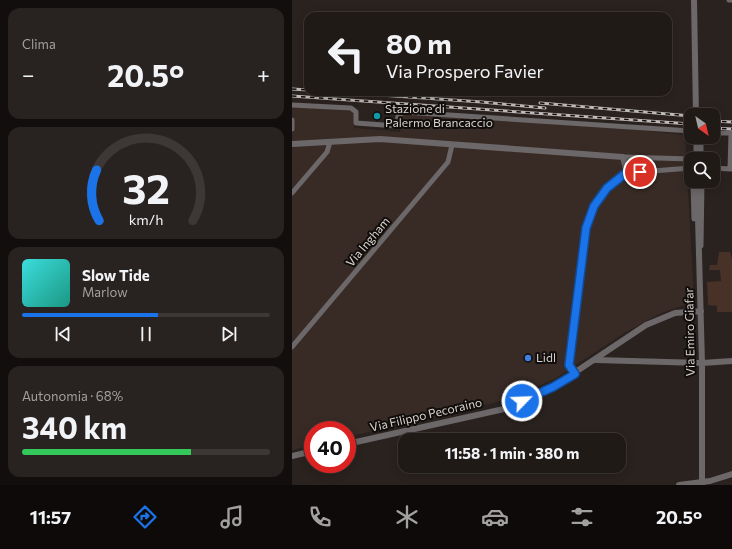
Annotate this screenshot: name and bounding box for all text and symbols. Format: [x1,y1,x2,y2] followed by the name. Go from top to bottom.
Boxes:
[386,26,452,60] text: 80 m
[320,28,372,80] icon: left
[22,36,56,52] text: Clima
[107,56,184,93] text: 20.5°
[386,60,544,82] text: Via Prospero Favier
[22,61,35,88] text: −
[257,61,270,88] text: +
[385,101,493,129] place label: Stazione di Palermo Brancaccio
[684,108,720,144] north arrow
[684,108,720,188] map controls
[372,111,382,121] marker: Stazione di Palermo Brancaccio
[684,152,720,188] button: search
[623,155,657,189] pin
[629,161,651,183] icon: arrive
[122,162,170,213] text: 32
[129,209,163,227] text: km/h
[343,214,392,269] street label: Via Ingham
[82,266,150,284] text: Slow Tide
[82,284,128,300] text: Marlow
[681,287,697,376] street label: Via Emiro Giafar
[52,323,74,345] icon: previous
[135,323,157,345] icon: pause
[218,323,240,345] icon: next
[536,350,556,364] place label: Lidl
[523,353,533,363] marker: Lidl
[501,380,543,422] position arrow
[22,388,123,404] text: Autonomia · 68%
[368,394,483,434] street label: Via Filippo Pecoraino
[22,408,127,445] text: 340 km
[304,421,356,473] speed limit sign: 40
[445,444,579,462] text: 11:58 · 1 min · 380 m
[131,503,159,531] icon: directions
[218,503,246,531] icon: music
[306,503,334,531] icon: phone
[393,503,421,531] icon: climate
[481,503,509,531] icon: car
[568,503,596,531] icon: filters
[30,506,71,528] text: 11:57
[656,506,702,528] text: 20.5°

